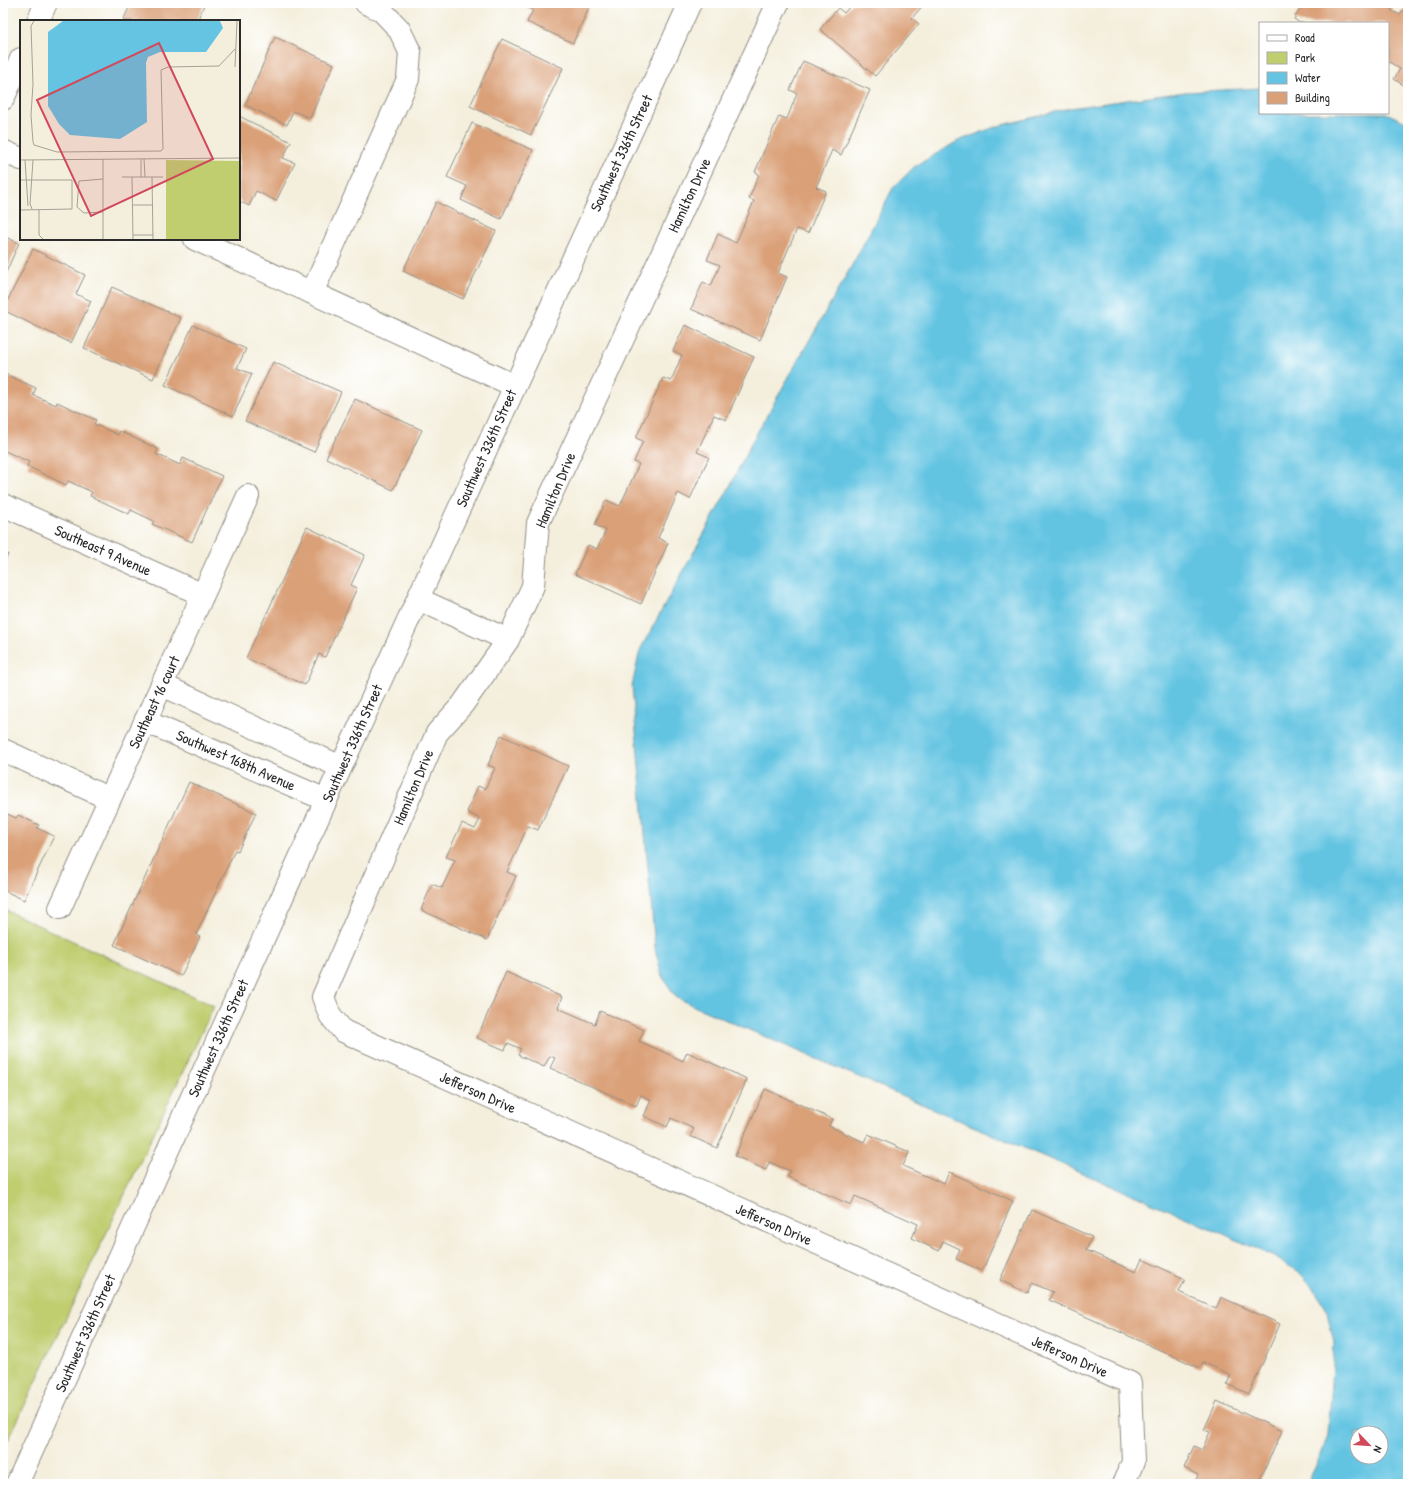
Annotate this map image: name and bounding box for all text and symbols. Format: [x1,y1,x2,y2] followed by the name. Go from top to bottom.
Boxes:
[20,20,240,240] inset map
[1259,22,1389,114] legend
[1295,29,1315,46] text: Road
[1295,49,1315,66] text: Park
[1295,69,1321,86] text: Water
[1295,89,1330,106] text: Building
[585,90,658,215] street label: Southwest 336th Street
[663,154,715,236] street label: Hamilton Drive
[451,385,522,510] street label: Southwest 336th Street
[530,449,580,531] street label: Hamilton Drive
[51,519,155,581] street label: Southeast 9 Avenue
[123,651,185,752] street label: Southeast 16 court
[317,680,388,805] street label: Southwest 336th Street
[173,724,299,796] street label: Southwest 168th Avenue
[388,746,438,828] street label: Hamilton Drive
[183,975,254,1100] street label: Southwest 336th Street
[437,1066,519,1118] street label: Jefferson Drive
[733,1198,815,1250] street label: Jefferson Drive
[50,1270,121,1395] street label: Southwest 336th Street
[1029,1330,1111,1382] street label: Jefferson Drive
[1349,1425,1389,1465] north arrow
[1370,1444,1386,1455] text: N

